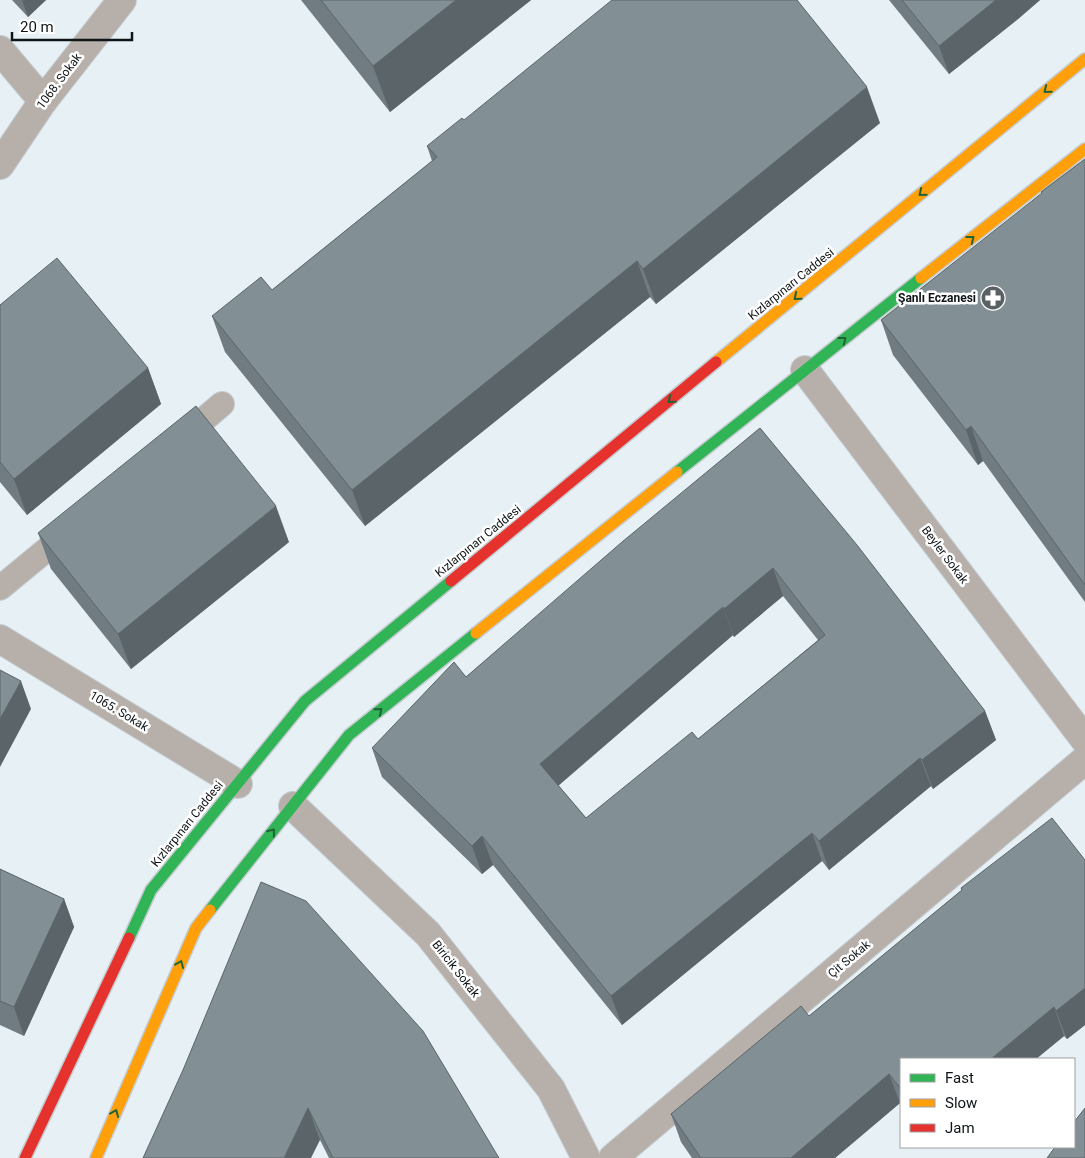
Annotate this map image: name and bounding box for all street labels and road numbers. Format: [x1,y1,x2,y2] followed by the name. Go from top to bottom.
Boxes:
[34,50,85,111] street label: 1068. Sokak
[745,245,837,323] street label: Kızlarpınarı Caddesi
[432,502,524,580] street label: Kızlarpınarı Caddesi
[919,523,972,587] street label: Beyler Sokak
[87,688,152,734] street label: 1065. Sokak
[148,778,226,870] street label: Kızlarpınarı Caddesi
[825,937,873,981] street label: Çit Sokak
[429,938,483,1001] street label: Biricik Sokak

